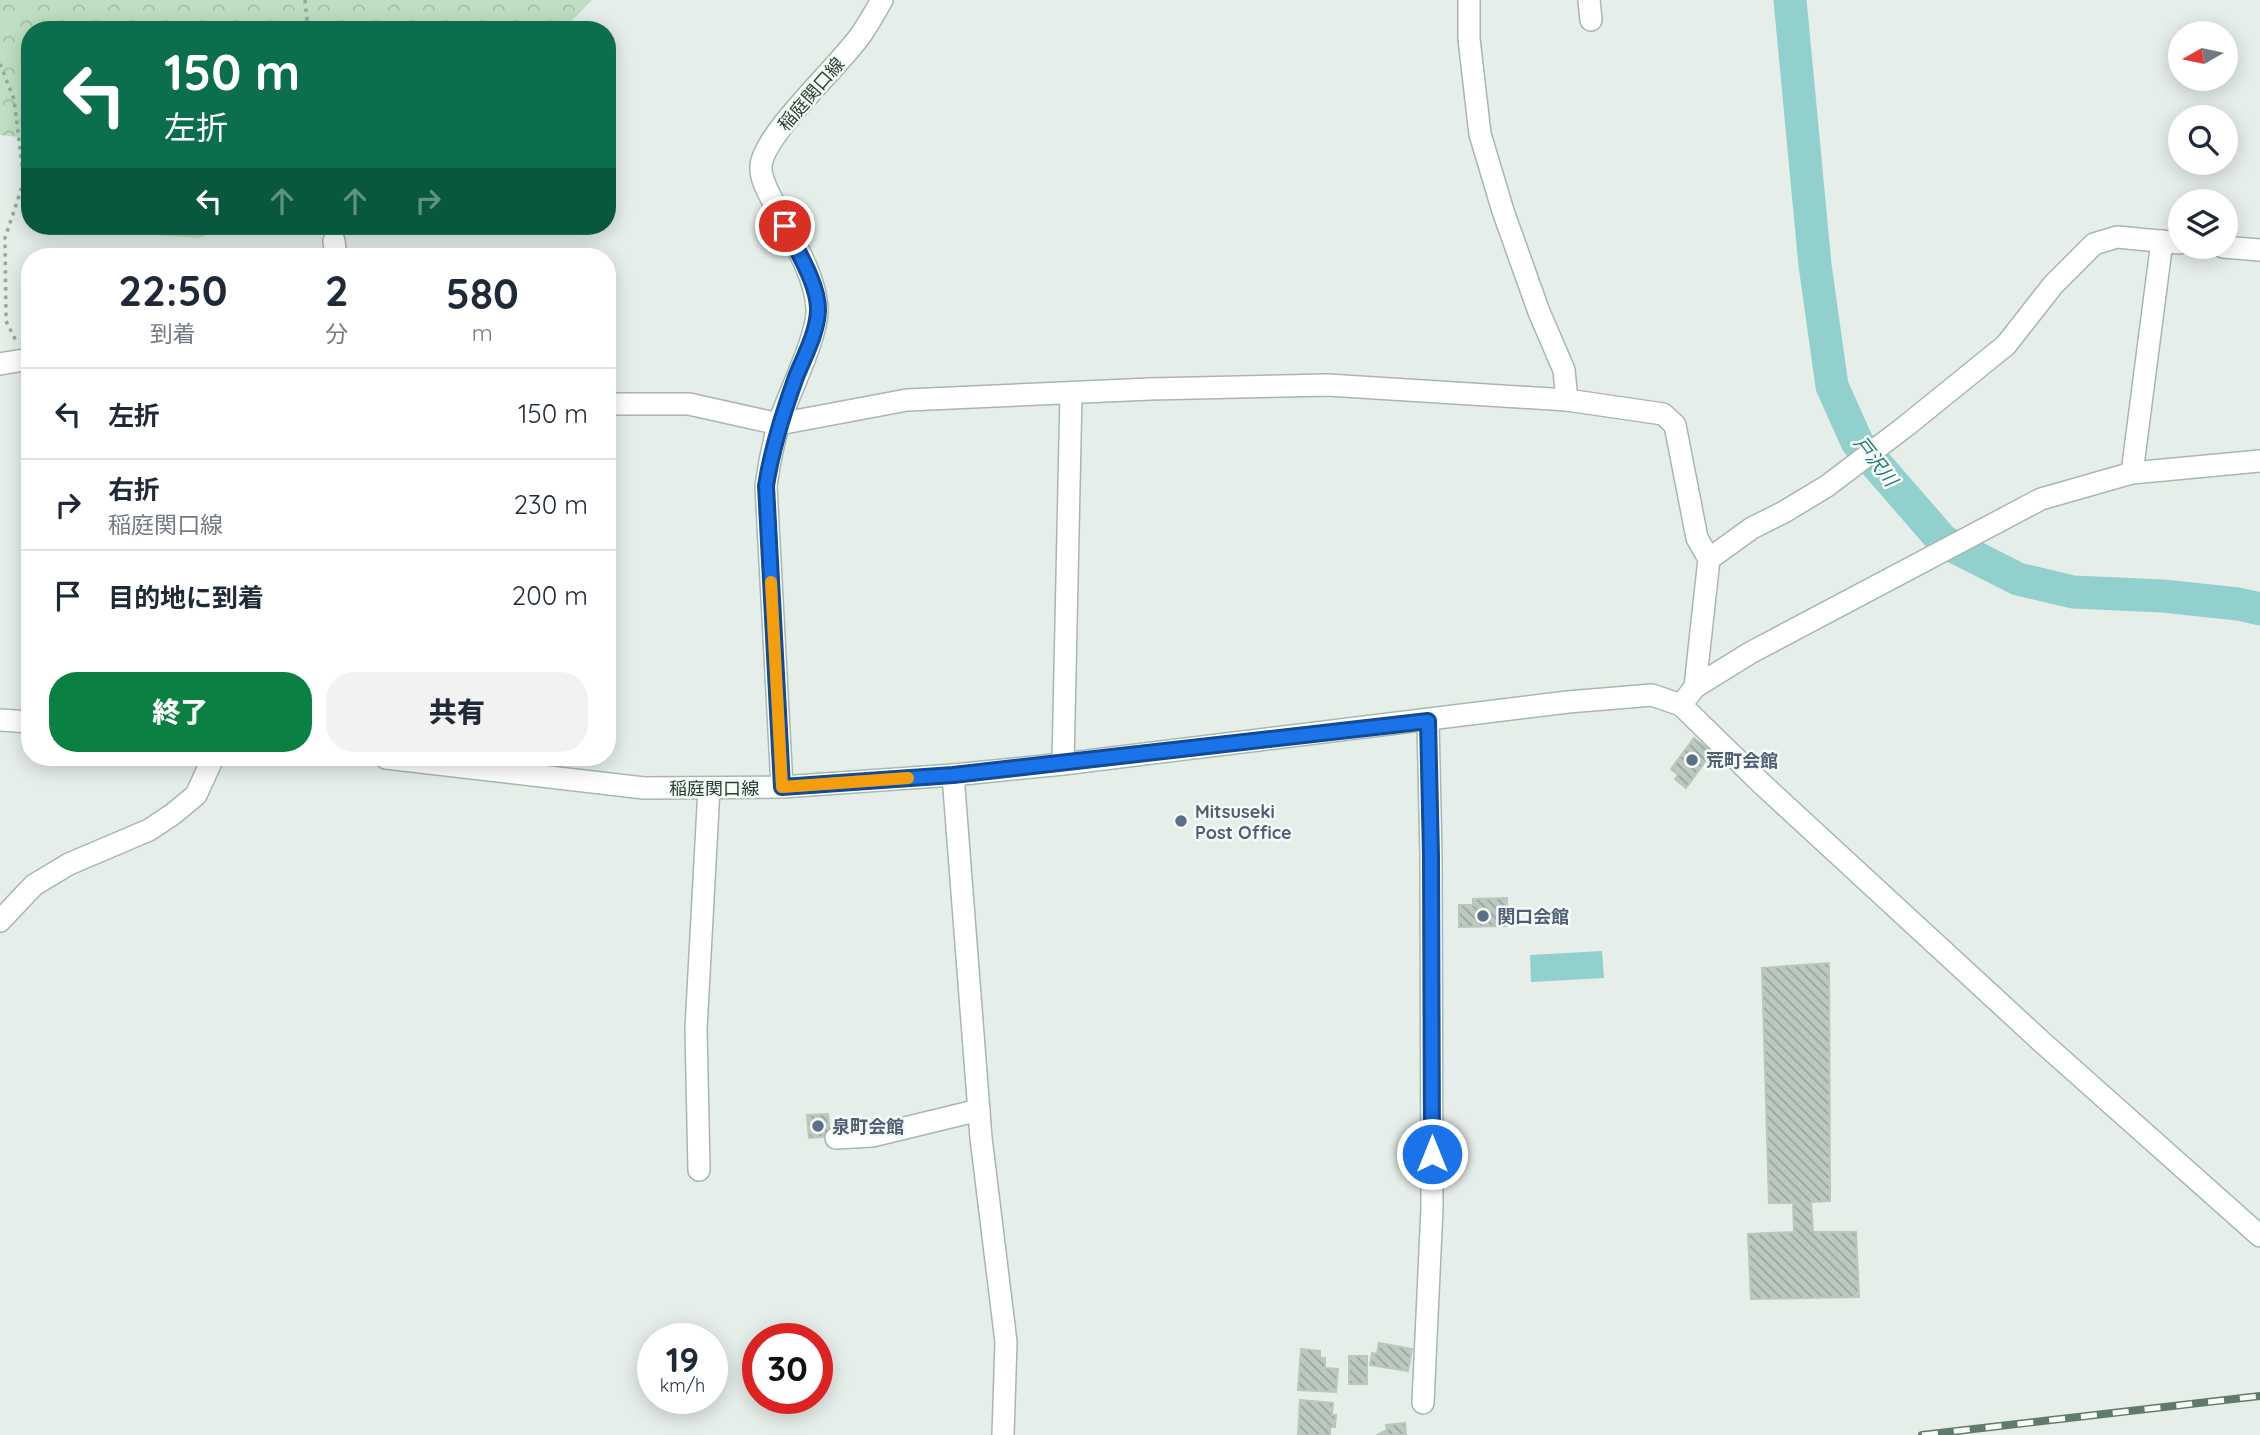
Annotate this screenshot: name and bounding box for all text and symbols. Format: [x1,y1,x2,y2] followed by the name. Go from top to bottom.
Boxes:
[2168,21,2238,91] north arrow
[2168,21,2238,259] map controls
[164,41,300,102] text: 150 m
[49,49,140,140] icon: left
[773,52,849,136] street label: 稲庭関口線
[2168,105,2238,175] button: search
[164,107,228,147] text: 左折
[190,182,228,220] icon: left
[263,182,301,220] icon: ahead
[336,182,374,220] icon: ahead
[409,182,447,220] icon: right
[2168,189,2238,259] button: layers
[755,196,815,256] pin
[766,207,804,245] icon: arrive
[118,264,227,317] text: 22:50
[325,264,349,317] text: 2
[446,267,519,320] text: 580
[472,318,493,347] text: m
[150,319,196,348] text: 到着
[325,319,348,348] text: 分
[49,395,87,433] icon: left
[518,397,588,430] text: 150 m
[108,399,160,432] text: 左折
[1849,431,1904,492] water label: 戸沢川
[108,473,160,506] text: 右折
[49,486,87,524] icon: right
[514,488,588,521] text: 230 m
[108,510,223,539] text: 稲庭関口線
[49,577,87,615] icon: arrive
[512,579,588,612] text: 200 m
[108,581,264,614] text: 目的地に到着
[49,672,312,752] button: 終了
[326,672,588,752] button: 共有
[1706,749,1778,772] place label: 荒町会館
[1684,752,1700,768] marker: 荒町会館
[669,777,759,800] street label: 稲庭関口線
[1195,800,1292,844] place label: Mitsuseki Post Office
[1173,813,1189,829] marker: Mitsuseki Post Office
[1497,905,1569,928] place label: 関口会館
[1475,908,1491,924] marker: 関口会館
[832,1115,904,1138] place label: 泉町会館
[1395,1117,1469,1191] position arrow
[810,1118,826,1134] marker: 泉町会館
[742,1323,833,1414] speed limit sign: 30
[666,1337,699,1381] text: 19
[660,1374,705,1397] text: km/h

